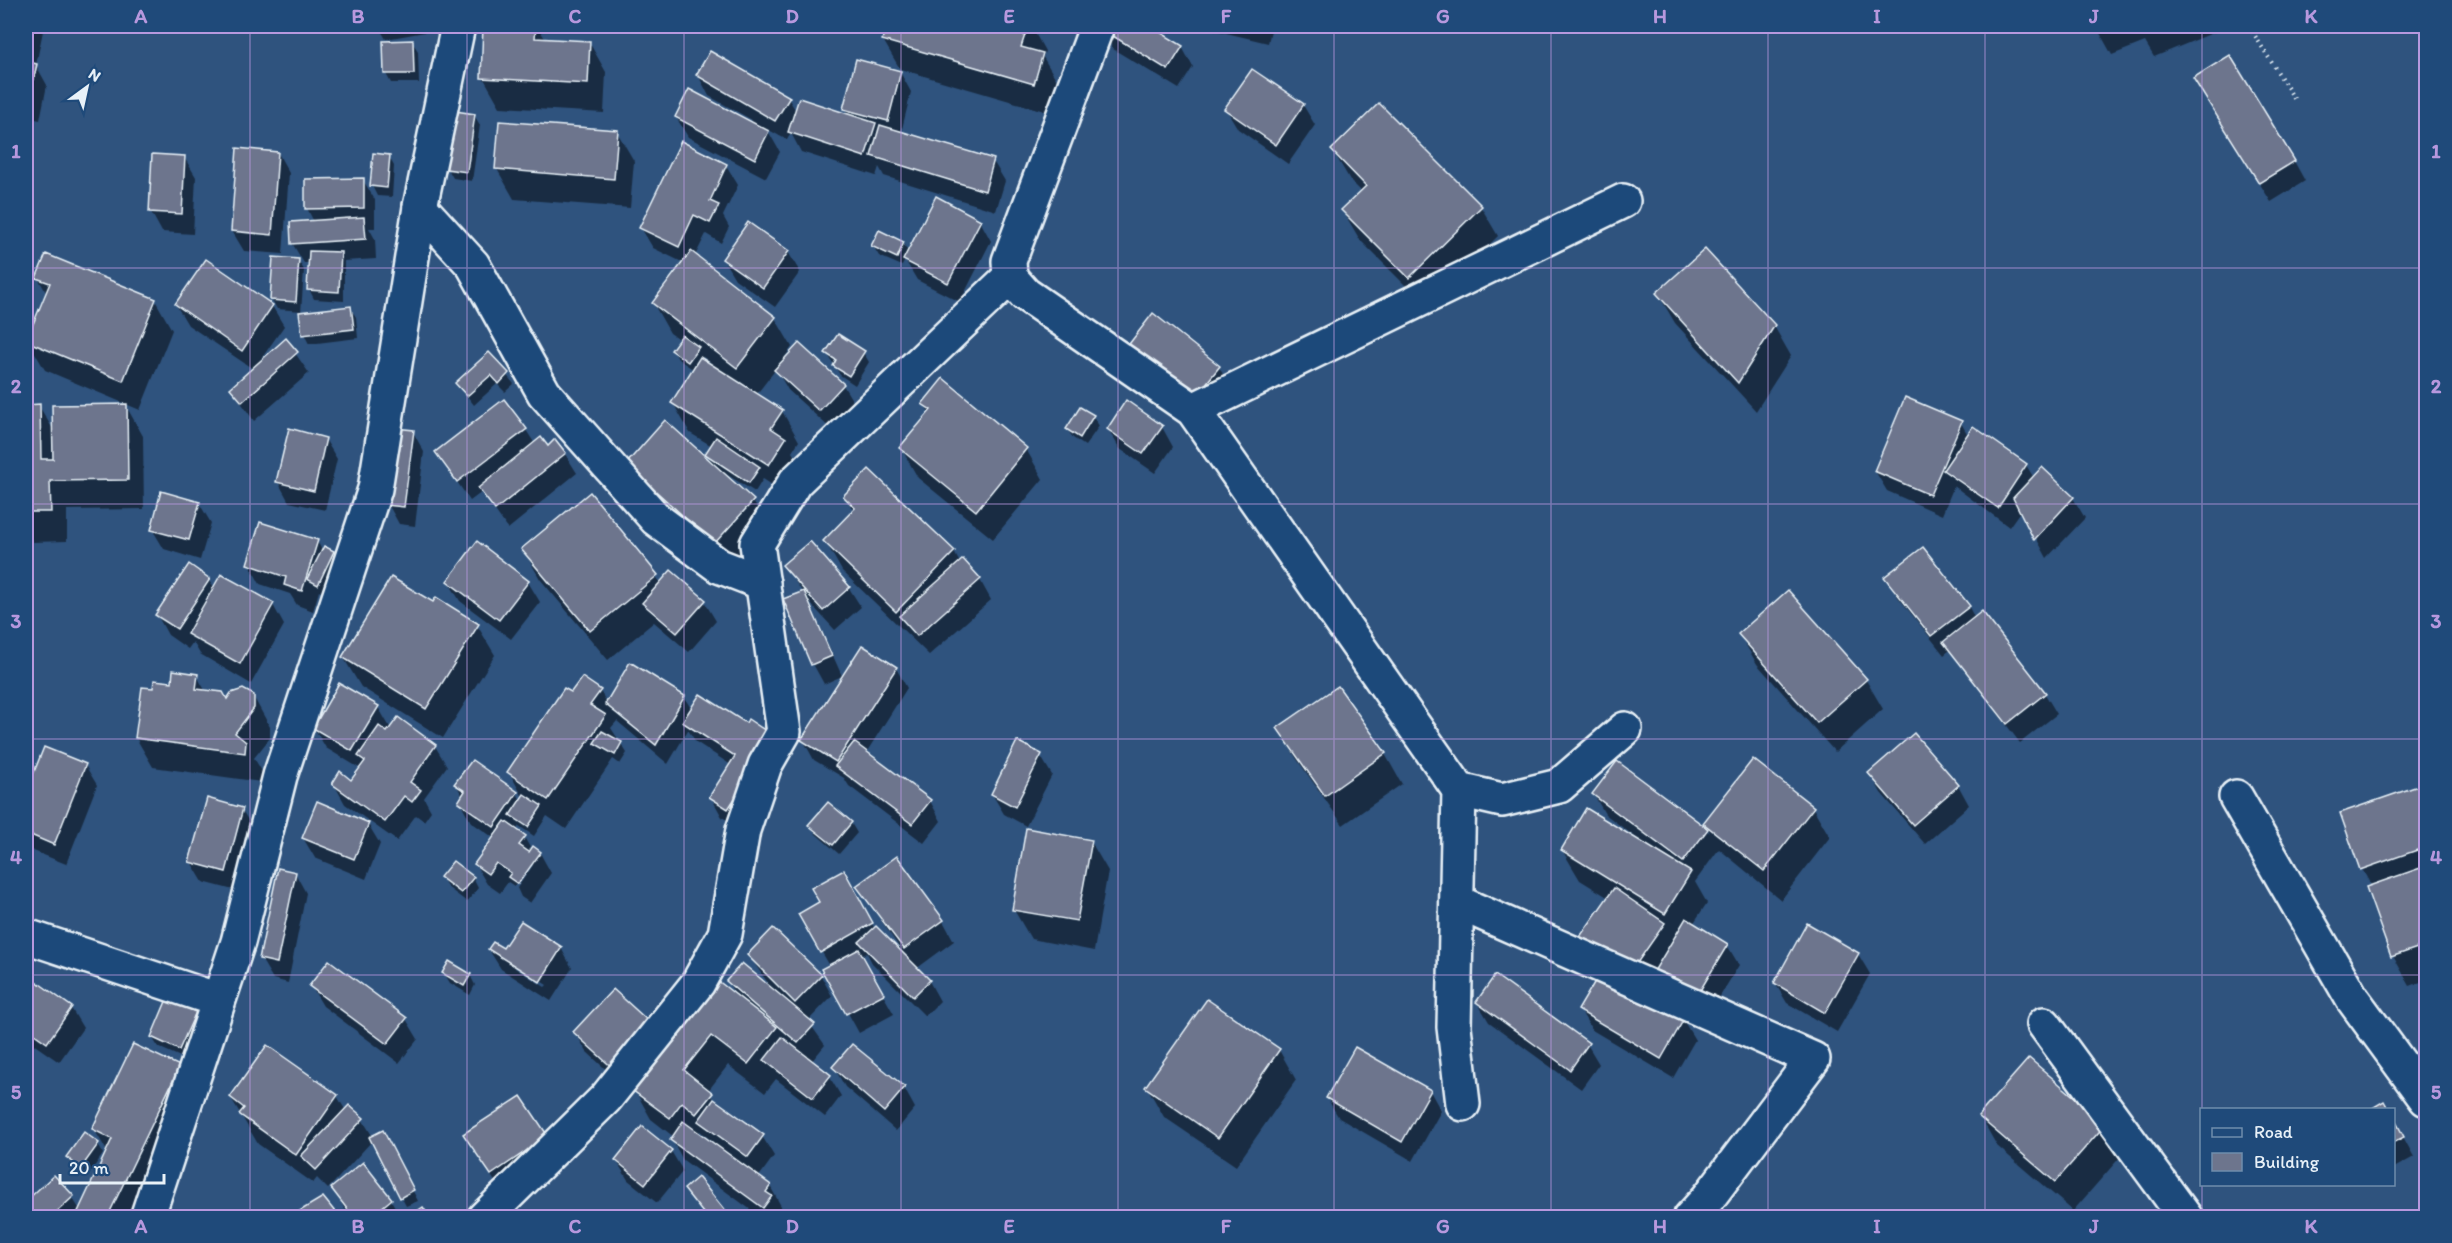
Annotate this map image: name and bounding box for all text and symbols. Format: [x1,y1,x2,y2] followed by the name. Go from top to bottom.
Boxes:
[134,4,148,28] text: A
[352,4,365,28] text: B
[569,4,582,28] text: C
[785,4,799,28] text: D
[1003,4,1015,28] text: E
[1221,4,1232,28] text: F
[1436,4,1450,28] text: G
[1653,4,1667,28] text: H
[1873,4,1881,28] text: I
[2088,4,2099,28] text: J
[2305,4,2319,28] text: K
[57,57,117,117] north arrow
[85,64,105,86] text: N
[11,139,21,163] text: 1
[2431,139,2441,163] text: 1
[11,374,22,398] text: 2
[2431,374,2442,398] text: 2
[11,609,22,633] text: 3
[2431,609,2442,633] text: 3
[10,845,22,869] text: 4
[2430,845,2442,869] text: 4
[11,1080,22,1104] text: 5
[2431,1080,2442,1104] text: 5
[2200,1108,2395,1186] legend
[2254,1121,2293,1143] text: Road
[60,1147,164,1185] scale bar
[2254,1151,2320,1173] text: Building
[69,1157,109,1179] text: 20 m
[134,1214,148,1238] text: A
[352,1214,365,1238] text: B
[569,1214,582,1238] text: C
[785,1214,799,1238] text: D
[1003,1214,1015,1238] text: E
[1221,1214,1232,1238] text: F
[1436,1214,1450,1238] text: G
[1653,1214,1667,1238] text: H
[1873,1214,1881,1238] text: I
[2088,1214,2099,1238] text: J
[2305,1214,2319,1238] text: K

